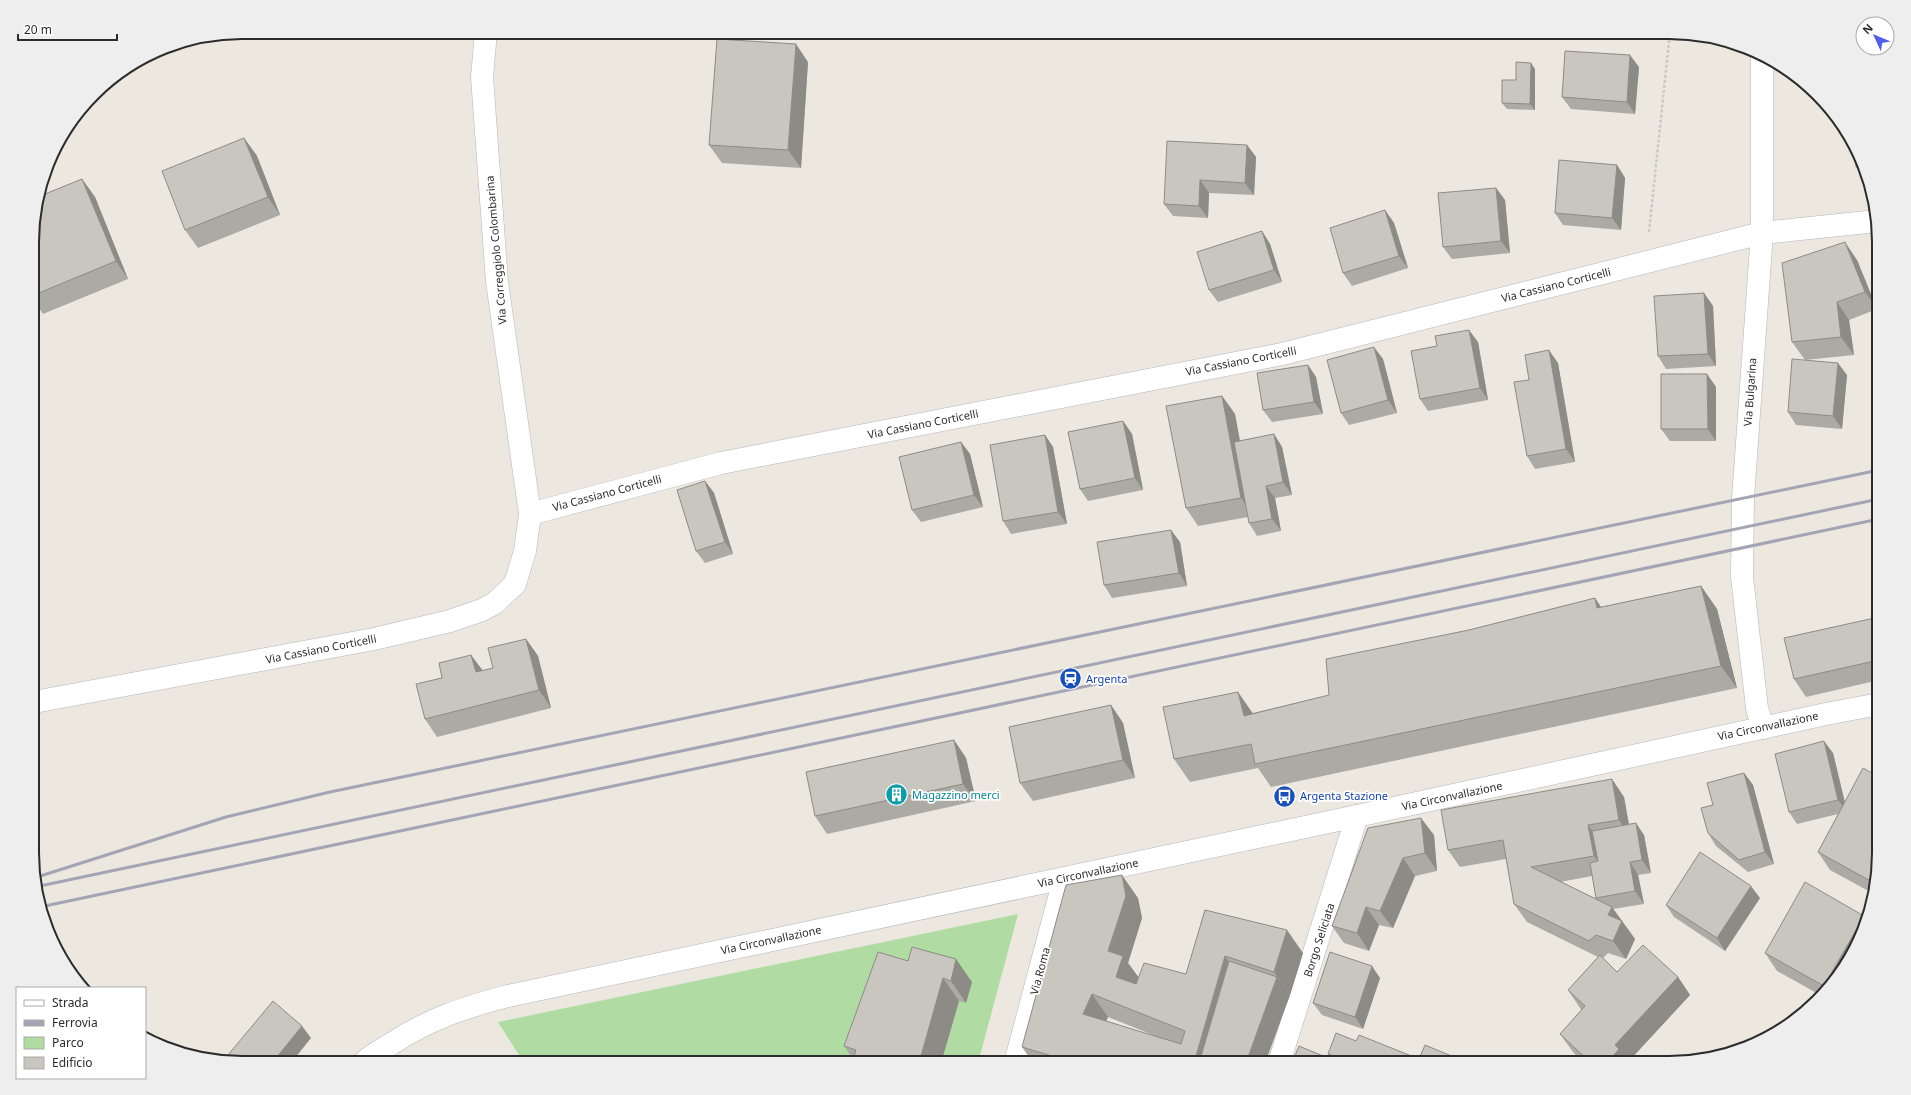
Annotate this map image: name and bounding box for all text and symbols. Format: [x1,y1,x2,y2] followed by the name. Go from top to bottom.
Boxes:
[18,16,117,42] scale bar
[1855,16,1895,56] north arrow
[1859,20,1876,37] text: N
[24,21,52,38] text: 20 m
[482,175,509,325] street label: Via Correggiolo Colombarina
[1500,264,1612,305] street label: Via Cassiano Corticelli
[1184,342,1298,379] street label: Via Cassiano Corticelli
[1740,357,1759,427] street label: Via Bulgarina
[866,405,980,442] street label: Via Cassiano Corticelli
[551,471,663,514] street label: Via Cassiano Corticelli
[264,630,378,667] street label: Via Cassiano Corticelli
[1058,666,1084,692] station icon: Argenta
[1086,671,1127,686] place label: Argenta
[1716,708,1820,744] street label: Via Circonvallazione
[1400,778,1504,814] street label: Via Circonvallazione
[884,782,910,808] building icon: Magazzino merci
[1271,783,1297,809] bus stop icon: Argenta Stazione
[912,787,1000,802] place label: Magazzino merci
[1300,788,1388,803] place label: Argenta Stazione
[1036,855,1140,891] street label: Via Circonvallazione
[1300,901,1338,979] street label: Borgo Seliciata
[719,922,823,958] street label: Via Circonvallazione
[1026,946,1053,996] street label: Via Roma
[16,987,146,1079] legend
[52,994,88,1011] text: Strada
[52,1014,98,1031] text: Ferrovia
[52,1034,84,1051] text: Parco
[52,1054,93,1071] text: Edificio

